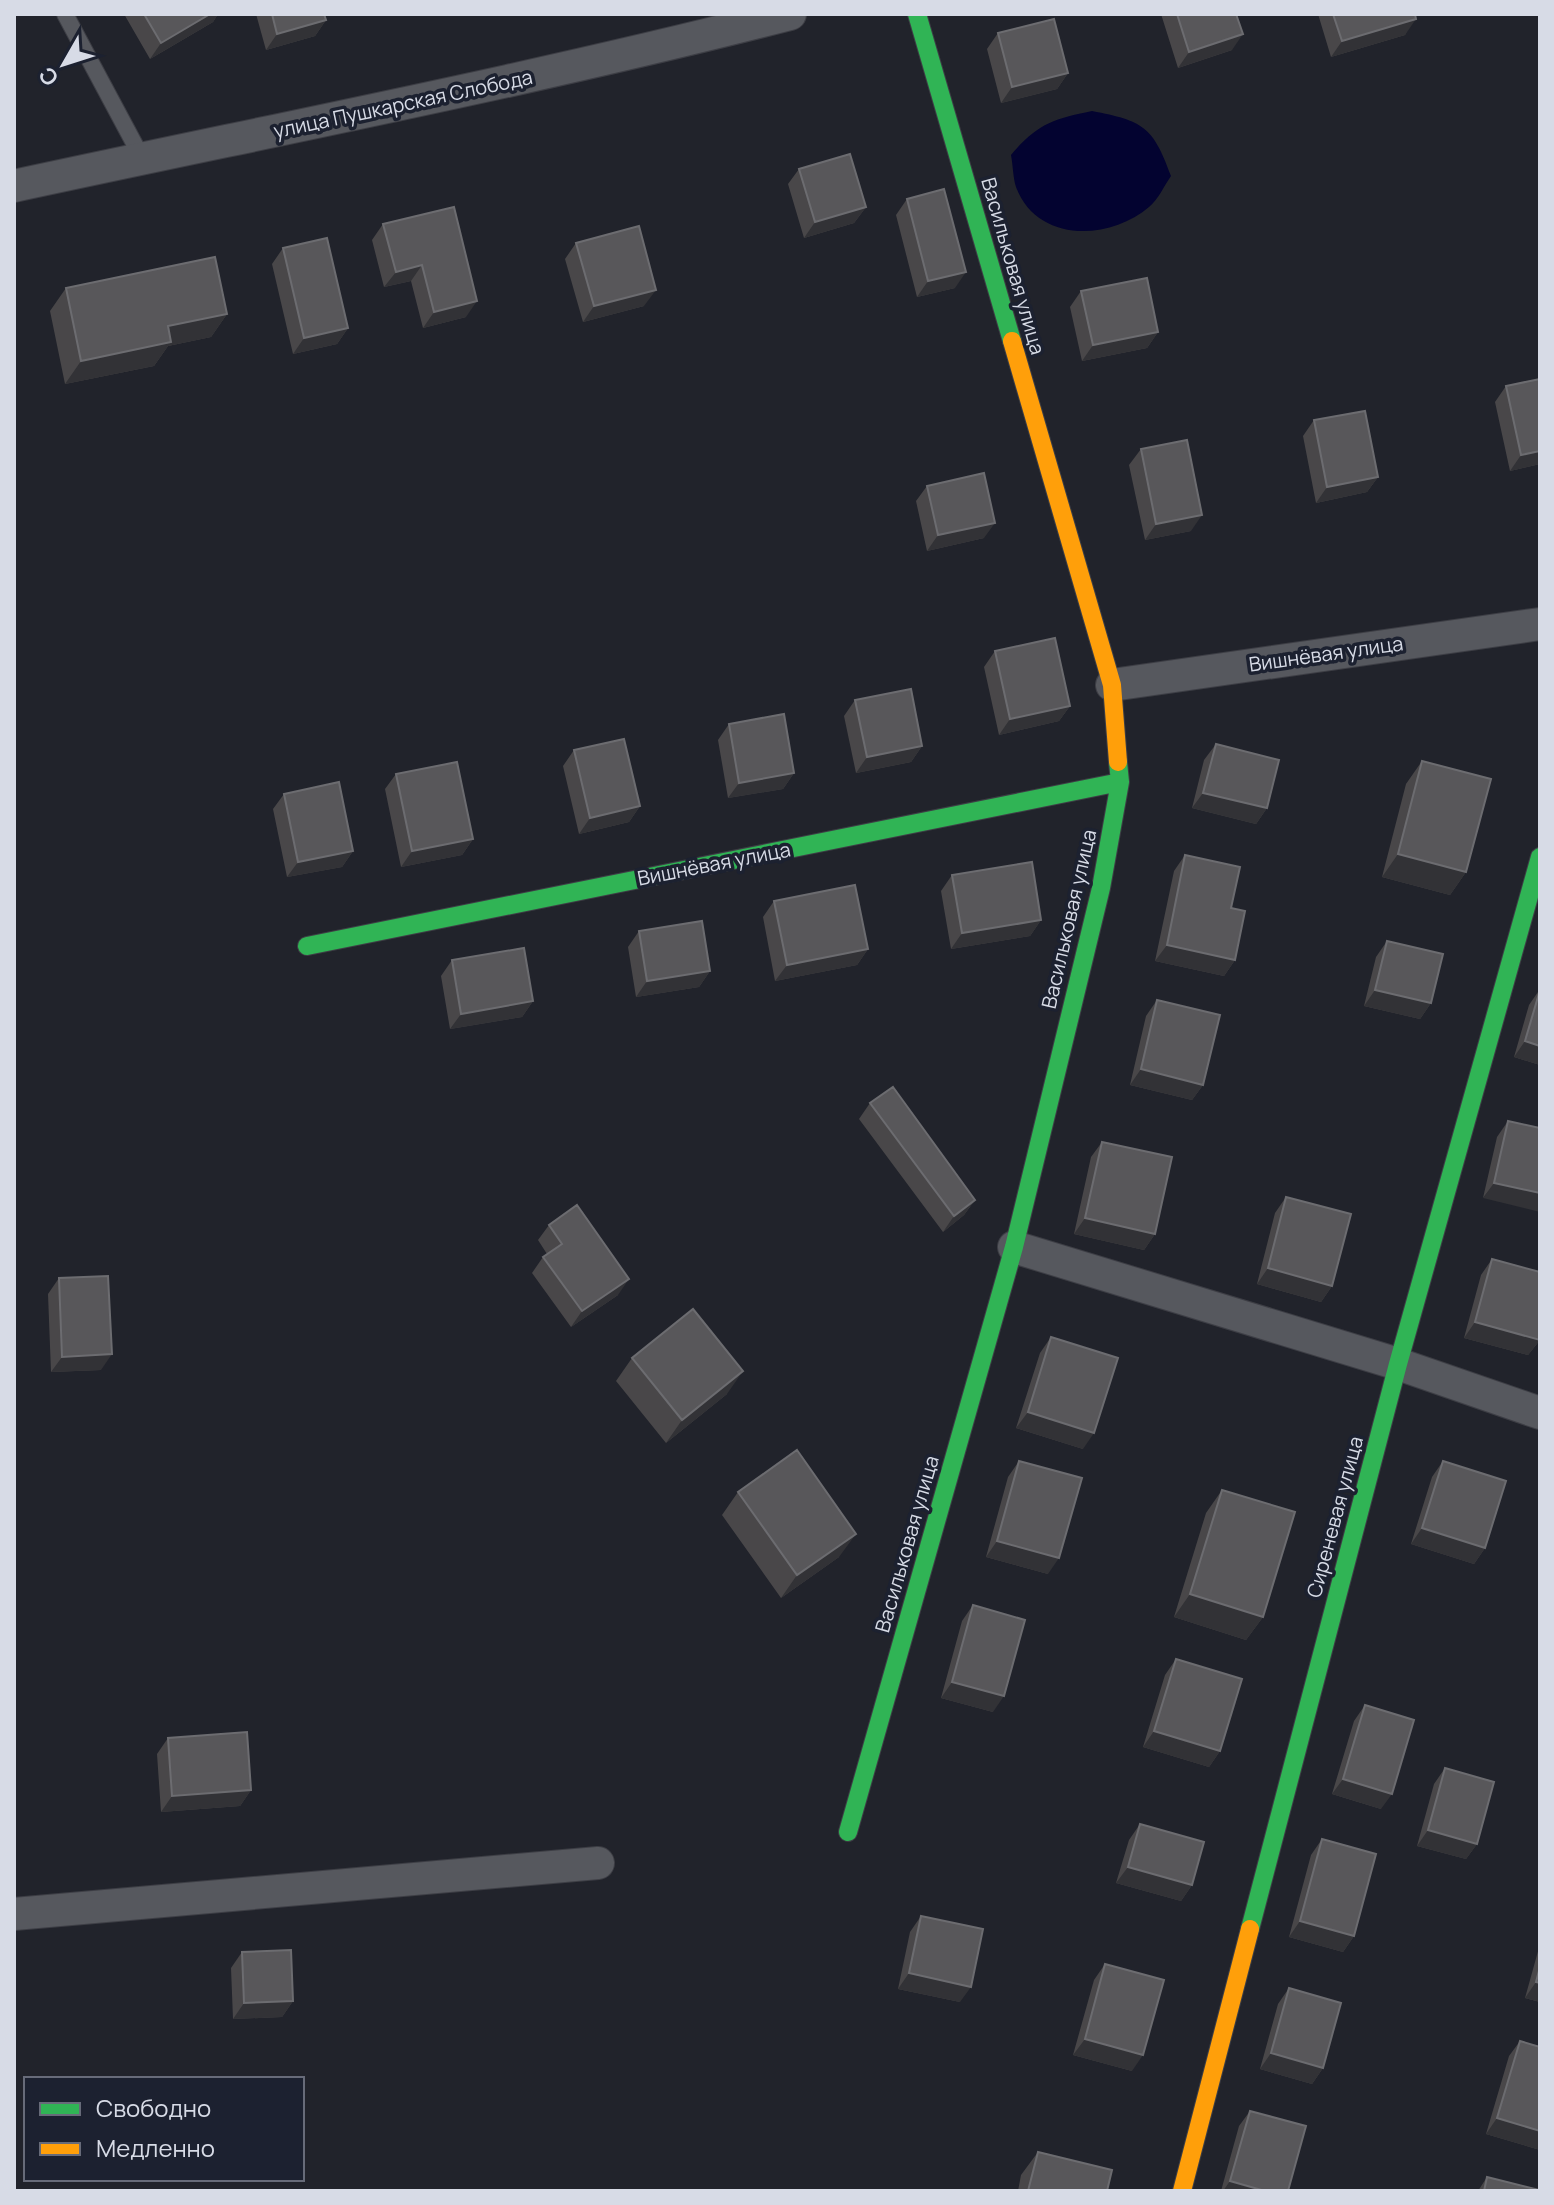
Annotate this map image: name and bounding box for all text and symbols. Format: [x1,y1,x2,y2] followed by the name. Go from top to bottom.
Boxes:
[24,24,104,104] north arrow
[32,61,65,92] text: С
[271,63,535,144] street label: улица Пушкарская Слобода
[975,174,1052,358] street label: Васильковая улица
[1247,629,1405,678] street label: Вишнёвая улица
[1035,827,1102,1011] street label: Васильковая улица
[635,835,793,892] street label: Вишнёвая улица
[1300,1433,1369,1601] street label: Сиреневая улица
[868,1452,945,1636] street label: Васильковая улица
[24,2077,304,2181] legend
[96,2091,211,2124] text: Свободно
[96,2131,215,2164] text: Медленно

